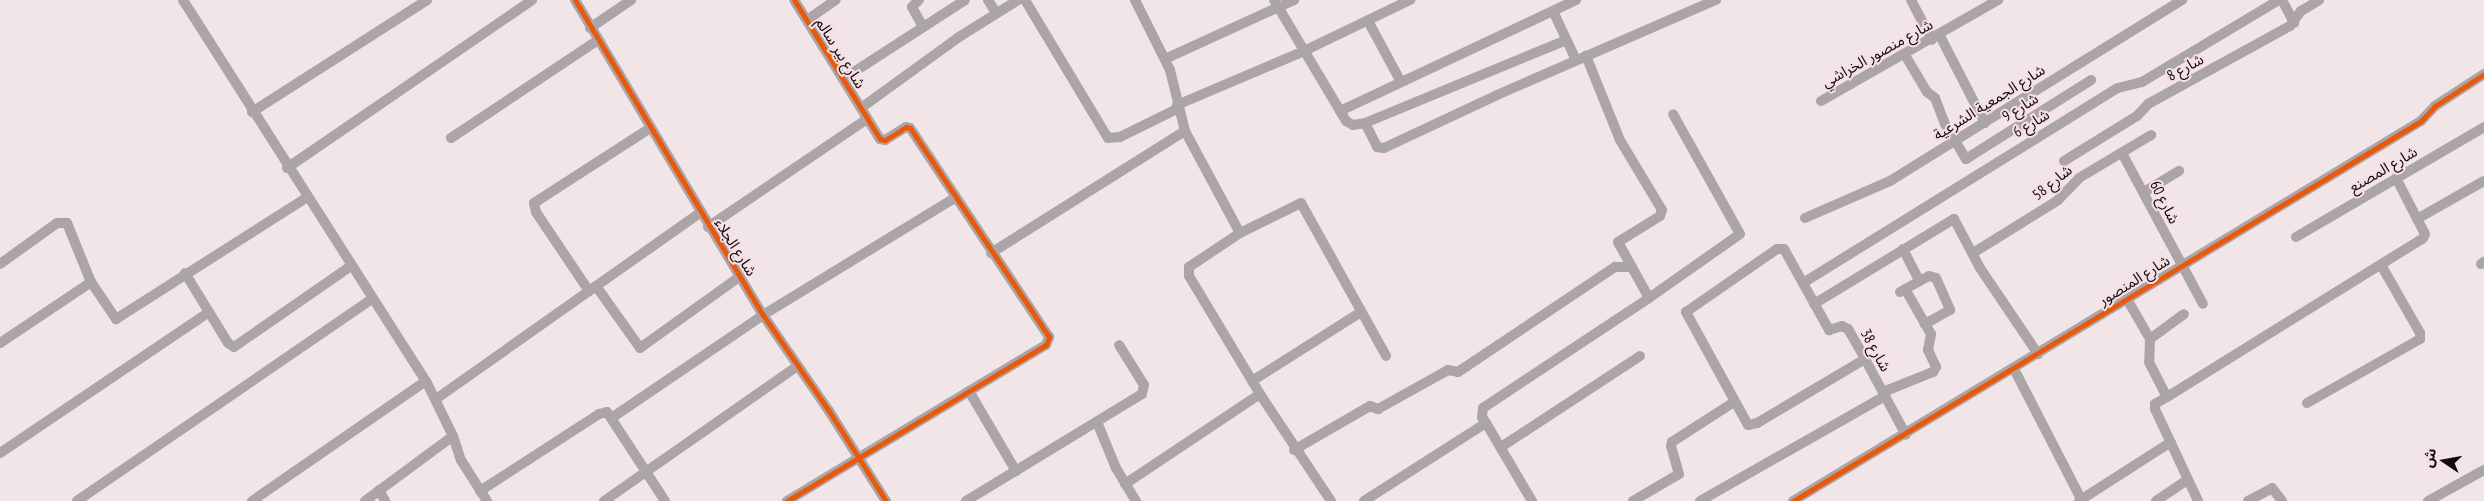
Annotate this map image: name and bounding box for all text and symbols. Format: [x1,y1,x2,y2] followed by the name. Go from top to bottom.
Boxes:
[812,14,870,92] street label: شارع بير سالم
[1818,15,1936,91] street label: شارع منصور الخراشي
[2164,50,2206,84] street label: شارع 8
[1930,60,2048,144] street label: شارع الجمعية الشرعية
[1999,89,2041,125] street label: شارع 9
[2010,105,2052,141] street label: شارع 6
[2346,142,2420,196] street label: شارع المصنع
[2028,161,2076,203] street label: شارع 58
[2147,177,2183,227] street label: شارع 60
[711,215,761,279] street label: شارع الجلاء
[2095,251,2173,309] street label: شارع المنصور
[1857,326,1895,374] street label: شارع 38
[2419,436,2469,486] north arrow
[2419,447,2440,469] text: ش

